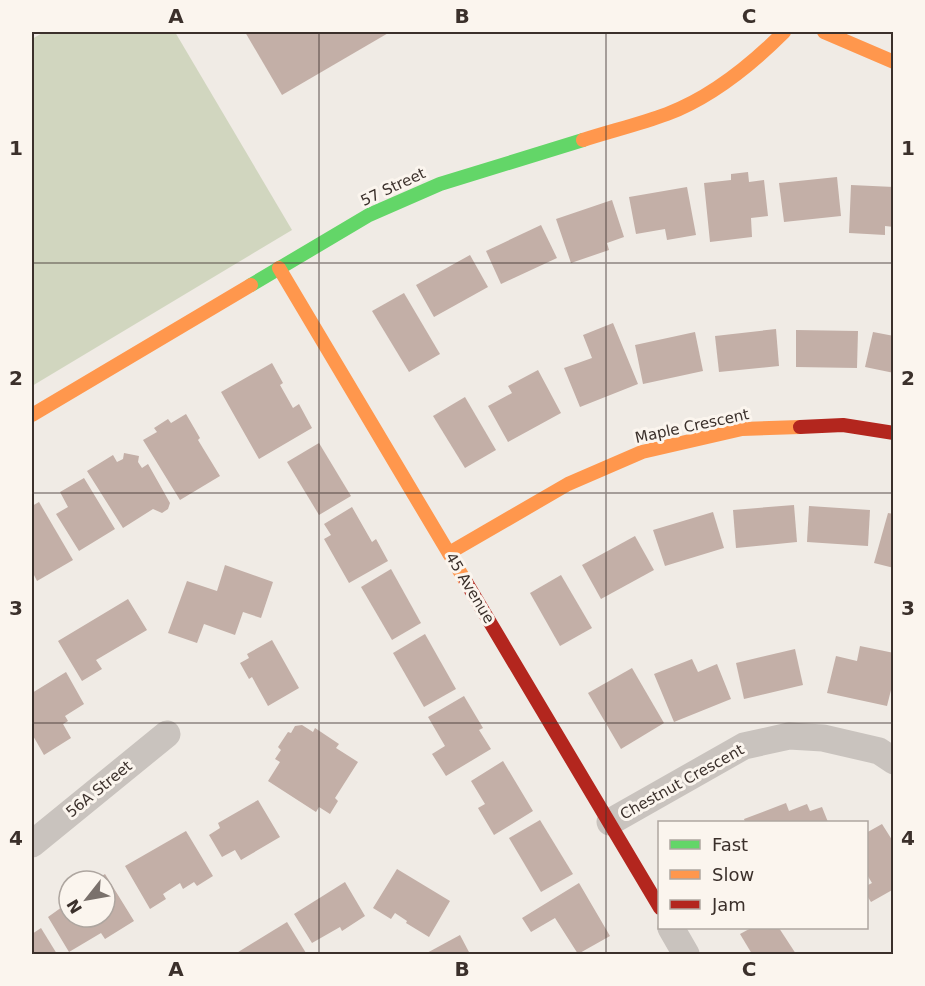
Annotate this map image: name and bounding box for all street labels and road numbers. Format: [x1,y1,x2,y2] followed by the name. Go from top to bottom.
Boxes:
[358,164,428,210] street label: 57 Street
[633,405,751,447] street label: Maple Crescent
[442,549,498,627] street label: 45 Avenue
[617,740,747,824] street label: Chestnut Crescent
[62,757,136,821] street label: 56A Street

